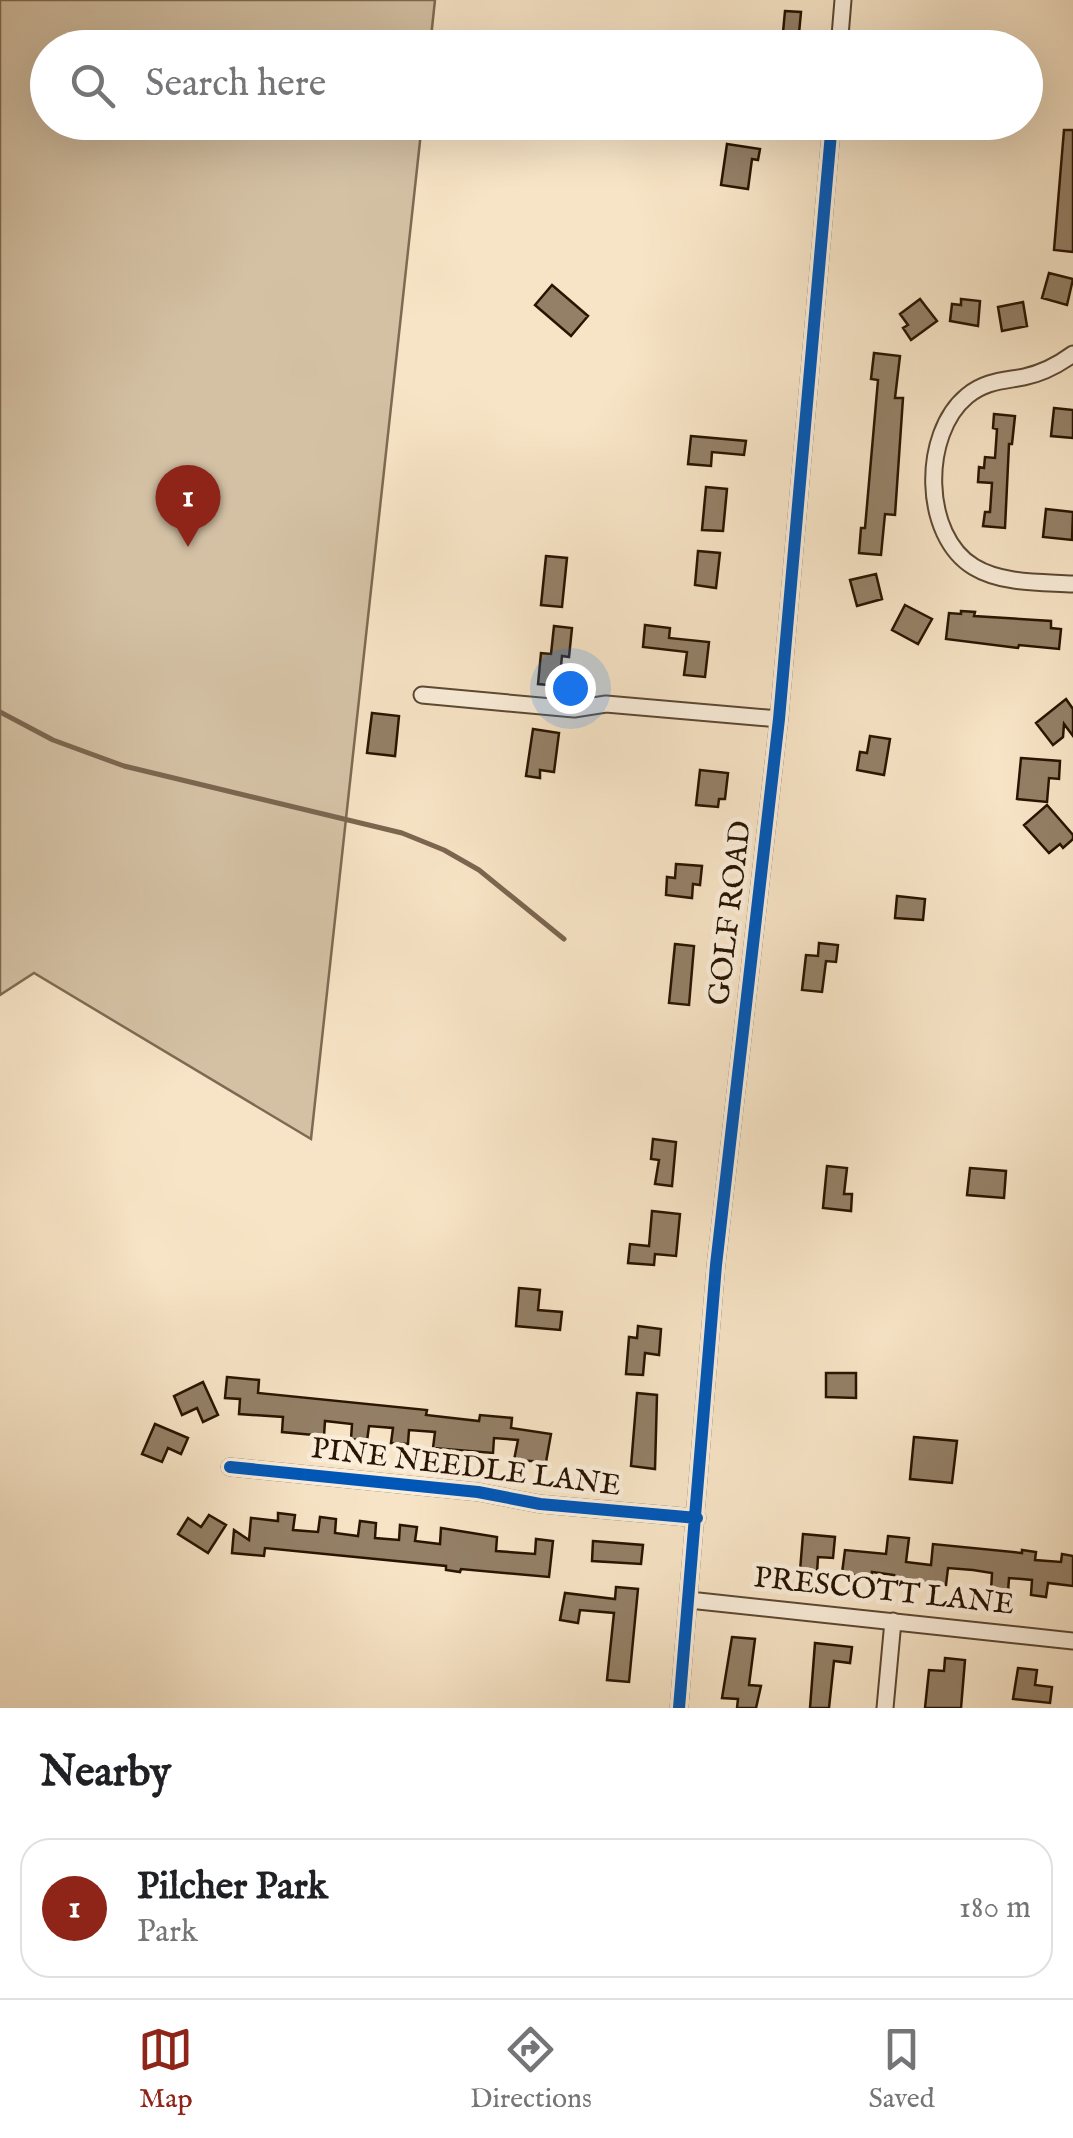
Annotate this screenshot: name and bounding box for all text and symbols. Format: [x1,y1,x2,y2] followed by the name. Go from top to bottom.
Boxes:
[30,30,1043,140] search box
[65,58,120,113] icon: search
[145,61,326,109] text: Search here
[156,464,220,547] pin: 1
[545,663,596,714] your location
[701,818,761,1008] street label: GOLF ROAD
[309,1430,623,1506] street label: PINE NEEDLE LANE
[752,1559,1016,1625] street label: PRESCOTT LANE
[40,1747,171,1800] text: Nearby
[137,1864,328,1912] text: Pilcher Park
[69,1888,80,1929] text: 1
[959,1888,1031,1929] text: 180 m
[137,1912,198,1953] text: Park
[138,2022,193,2117] tab: Map
[470,2022,592,2117] tab: Directions
[868,2022,935,2117] tab: Saved

